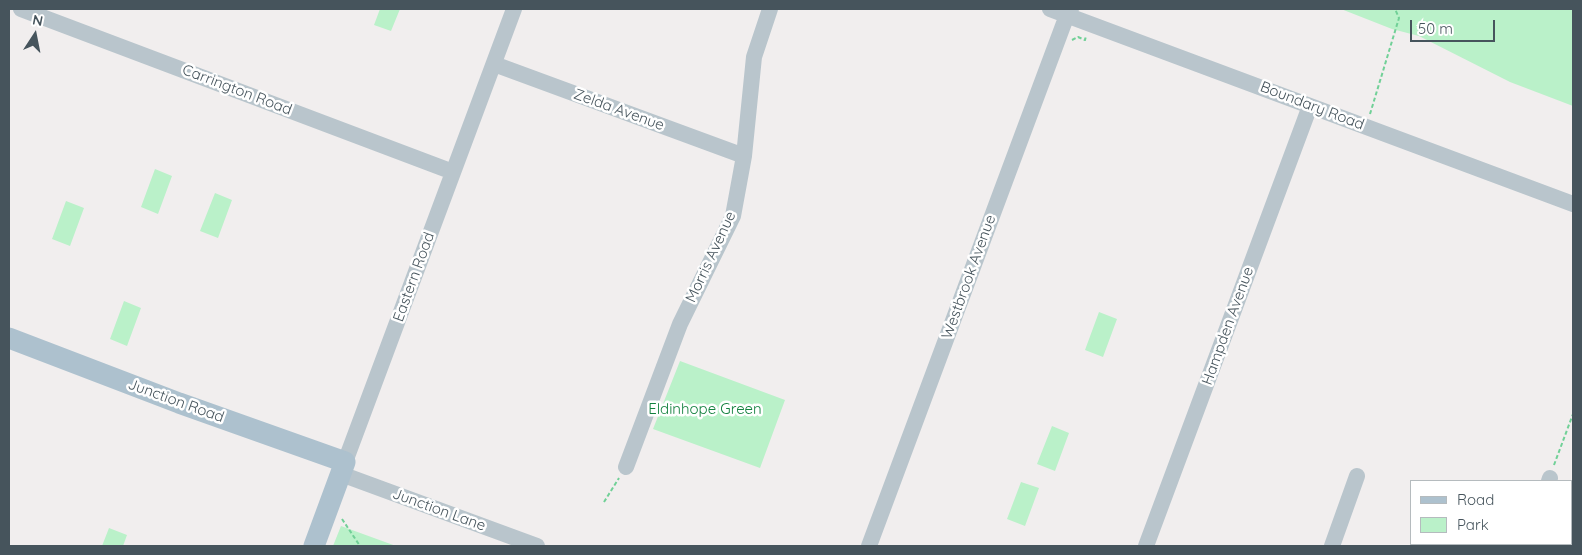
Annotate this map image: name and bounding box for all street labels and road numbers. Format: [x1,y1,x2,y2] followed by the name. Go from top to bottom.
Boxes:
[180,61,294,119] street label: Carrington Road
[1258,78,1366,134] street label: Boundary Road
[571,85,667,135] street label: Zelda Avenue
[682,208,740,306] street label: Morris Avenue
[938,212,1000,342] street label: Westbrook Avenue
[389,230,439,324] street label: Eastern Road
[1198,265,1258,387] street label: Hampden Avenue
[126,375,226,427] street label: Junction Road
[390,485,488,535] street label: Junction Lane

